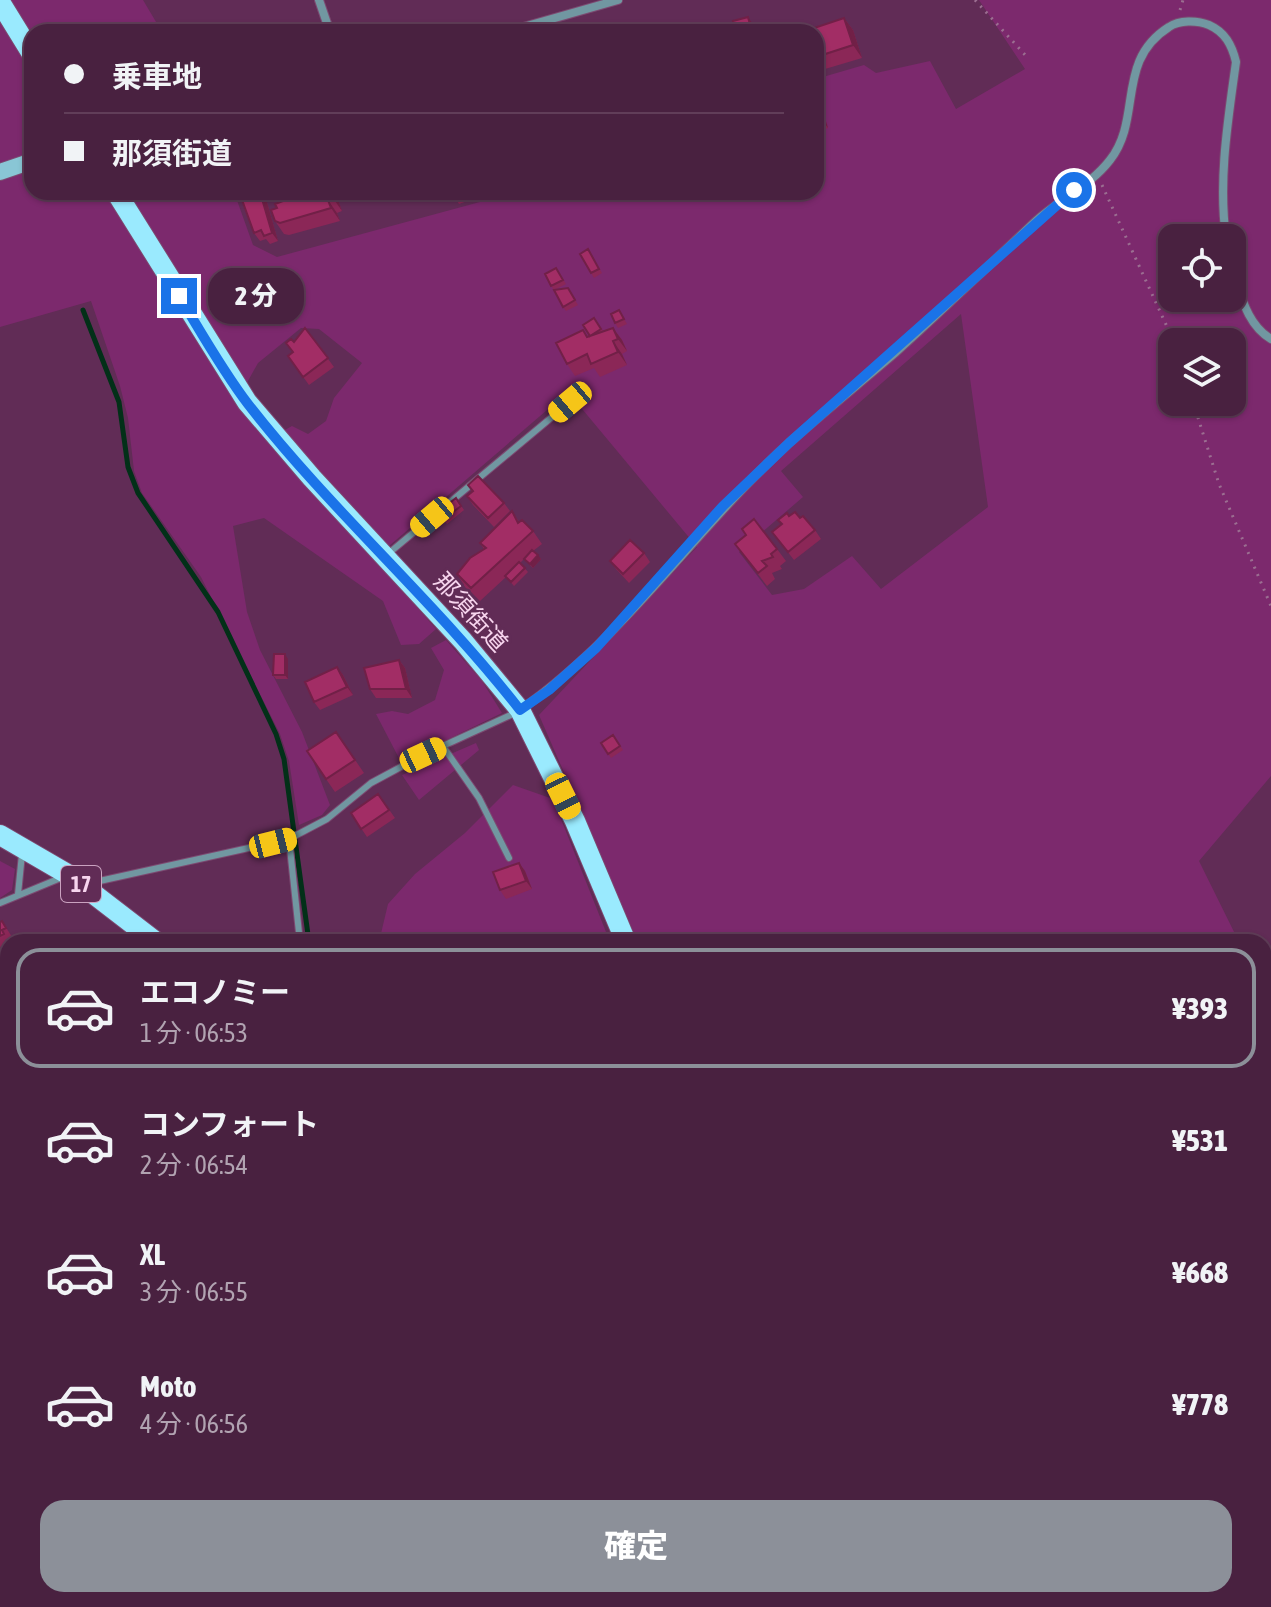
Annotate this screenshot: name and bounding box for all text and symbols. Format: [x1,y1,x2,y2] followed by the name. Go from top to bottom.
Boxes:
[112,59,202,93] text: 乗車地
[112,136,232,170] text: 那須街道
[1056,172,1092,208] route start
[1158,224,1246,416] map controls
[1158,224,1246,312] button: locate
[207,268,303,324] callout: 2 分
[161,278,197,314] route end
[235,281,277,311] text: 2 分
[1158,328,1246,416] button: layers
[544,377,596,427] car
[406,492,458,542] car
[429,567,513,657] street label: 那須街道
[396,734,450,776] car
[542,769,584,823] car
[247,826,299,860] car
[61,866,101,902] road number: 17
[44,972,116,1044] icon: car
[140,975,290,1009] text: エコノミー
[1172,991,1228,1025] text: ¥393
[140,1018,248,1048] text: 1 分 · 06:53
[44,1104,116,1176] icon: car
[140,1107,319,1141] text: コンフォート
[1172,1123,1228,1157] text: ¥531
[140,1150,248,1180] text: 2 分 · 06:54
[44,1236,116,1308] icon: car
[140,1237,165,1271] text: XL
[1172,1255,1228,1289] text: ¥668
[140,1277,248,1307] text: 3 分 · 06:55
[44,1368,116,1440] icon: car
[140,1369,197,1403] text: Moto
[1172,1387,1228,1421] text: ¥778
[140,1409,248,1439] text: 4 分 · 06:56
[40,1500,1232,1592] button: 確定

